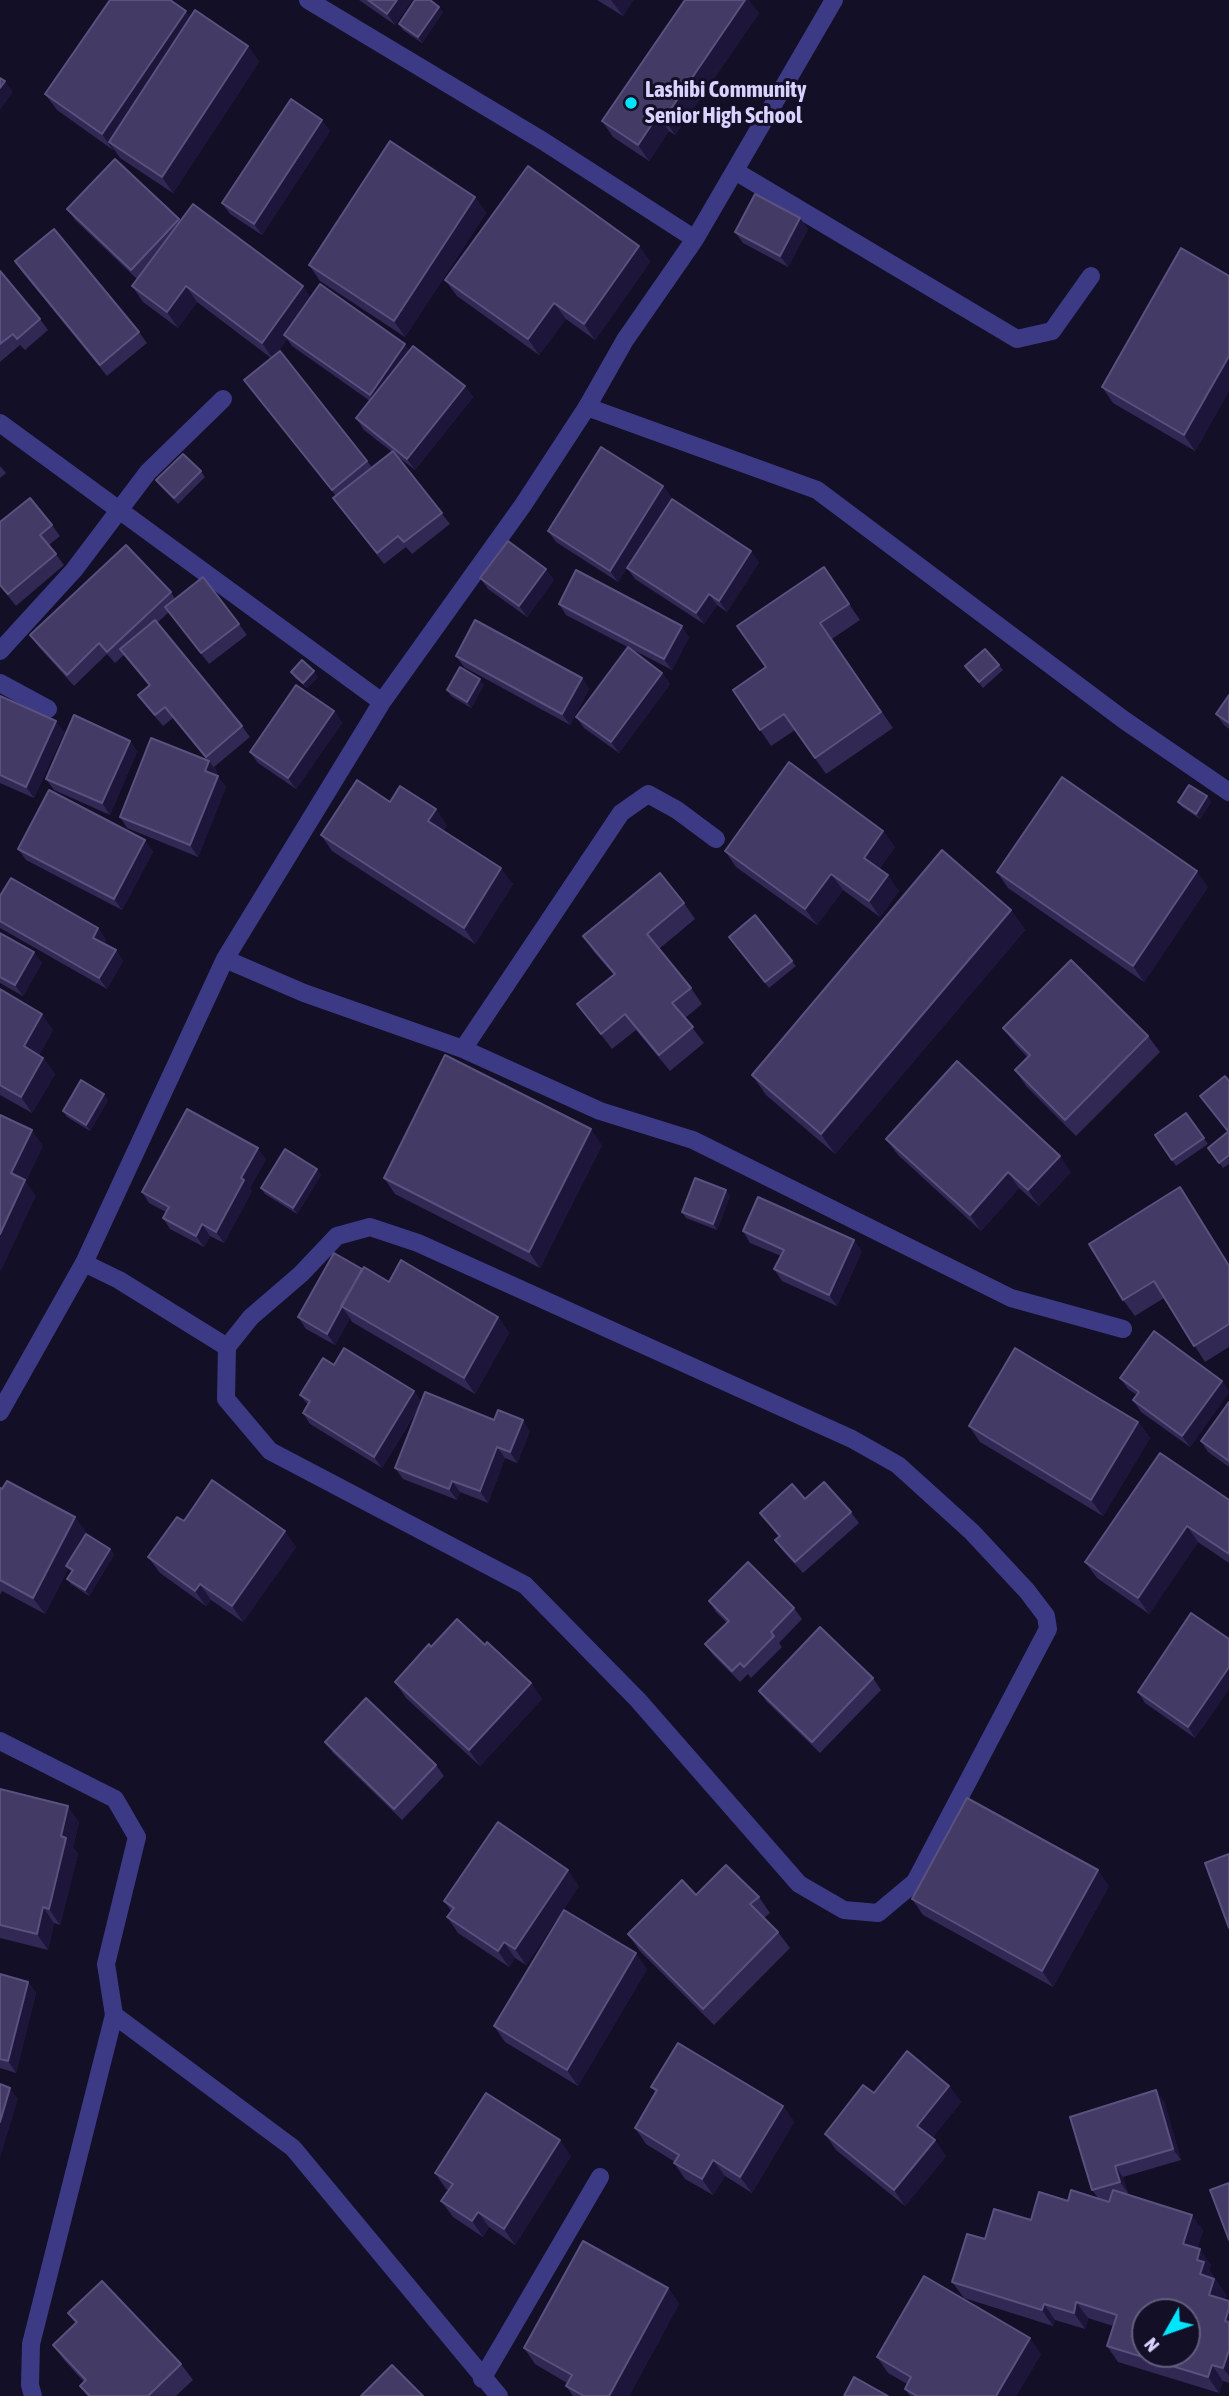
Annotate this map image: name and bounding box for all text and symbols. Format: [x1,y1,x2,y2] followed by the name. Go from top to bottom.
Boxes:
[645,76,806,130] place label: Lashibi Community Senior High School
[623,95,639,111] marker: Lashibi Community Senior High School
[1131,2298,1201,2368] north arrow
[1139,2334,1163,2357] text: N

